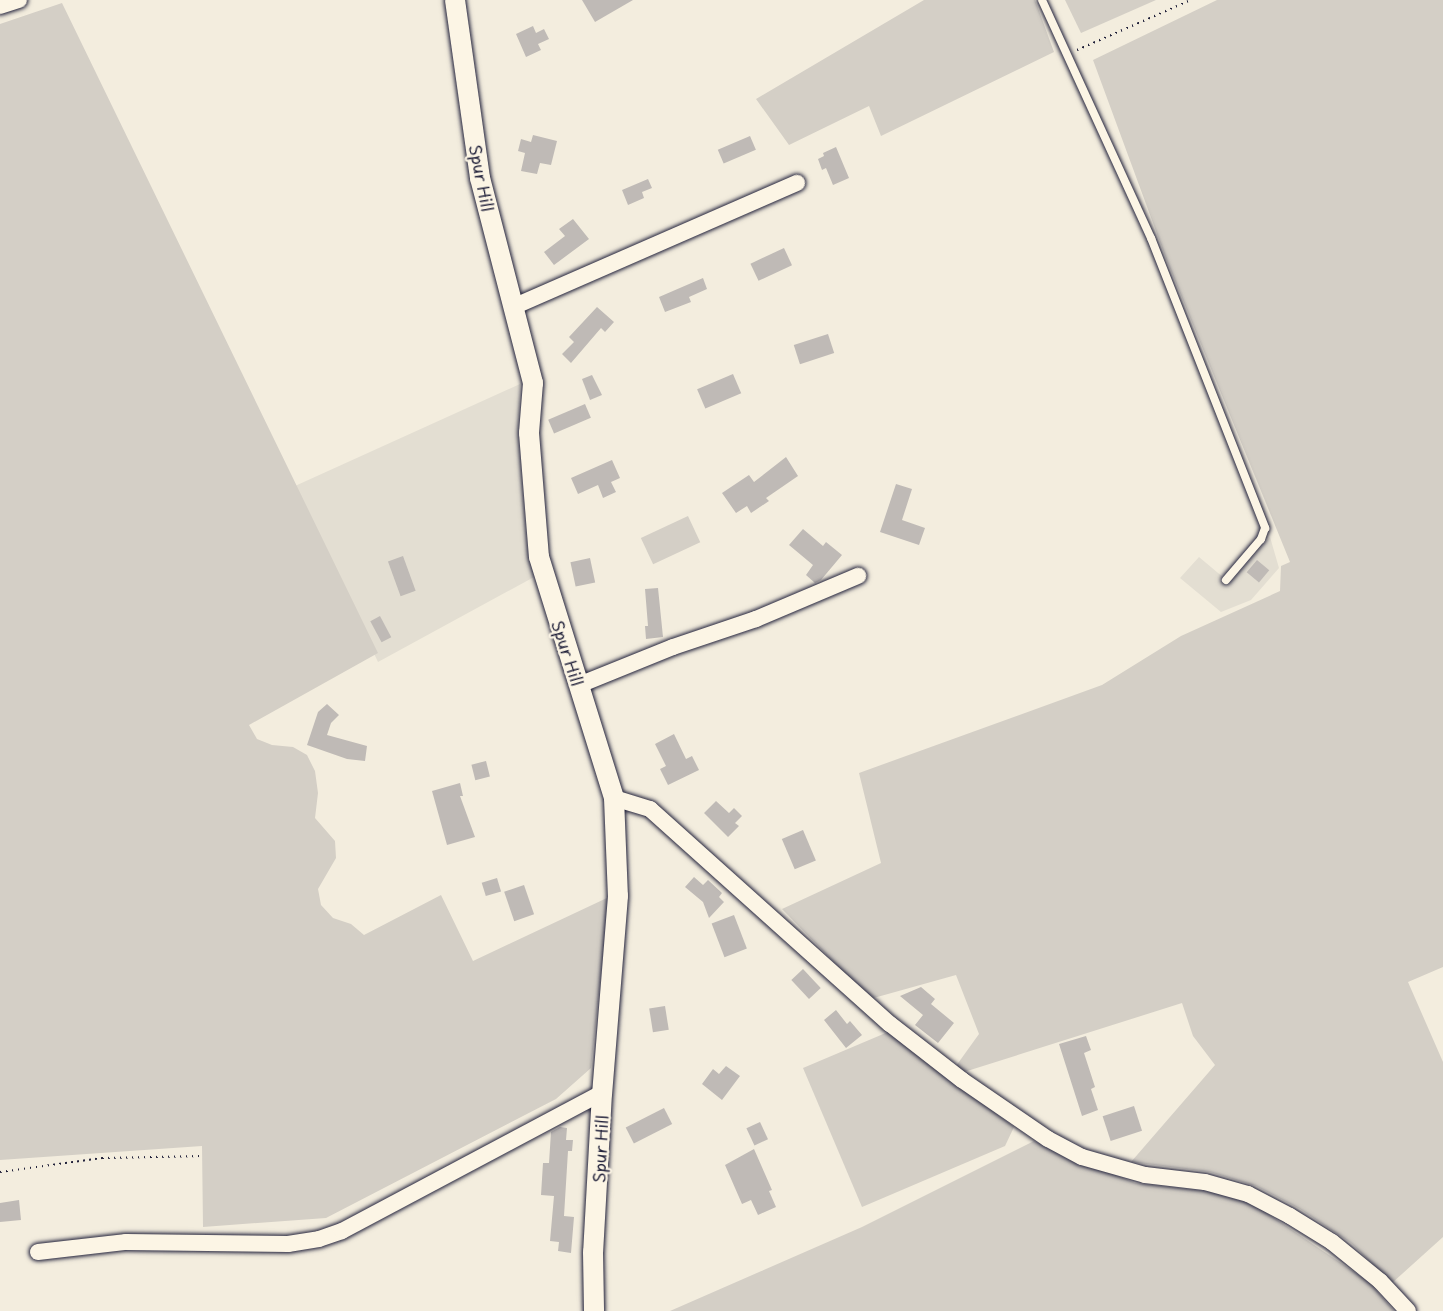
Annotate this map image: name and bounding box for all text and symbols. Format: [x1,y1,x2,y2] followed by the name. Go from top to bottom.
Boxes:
[466,143,498,213] street label: Spur Hill
[548,618,588,688] street label: Spur Hill
[589,1115,611,1183] street label: Spur Hill

